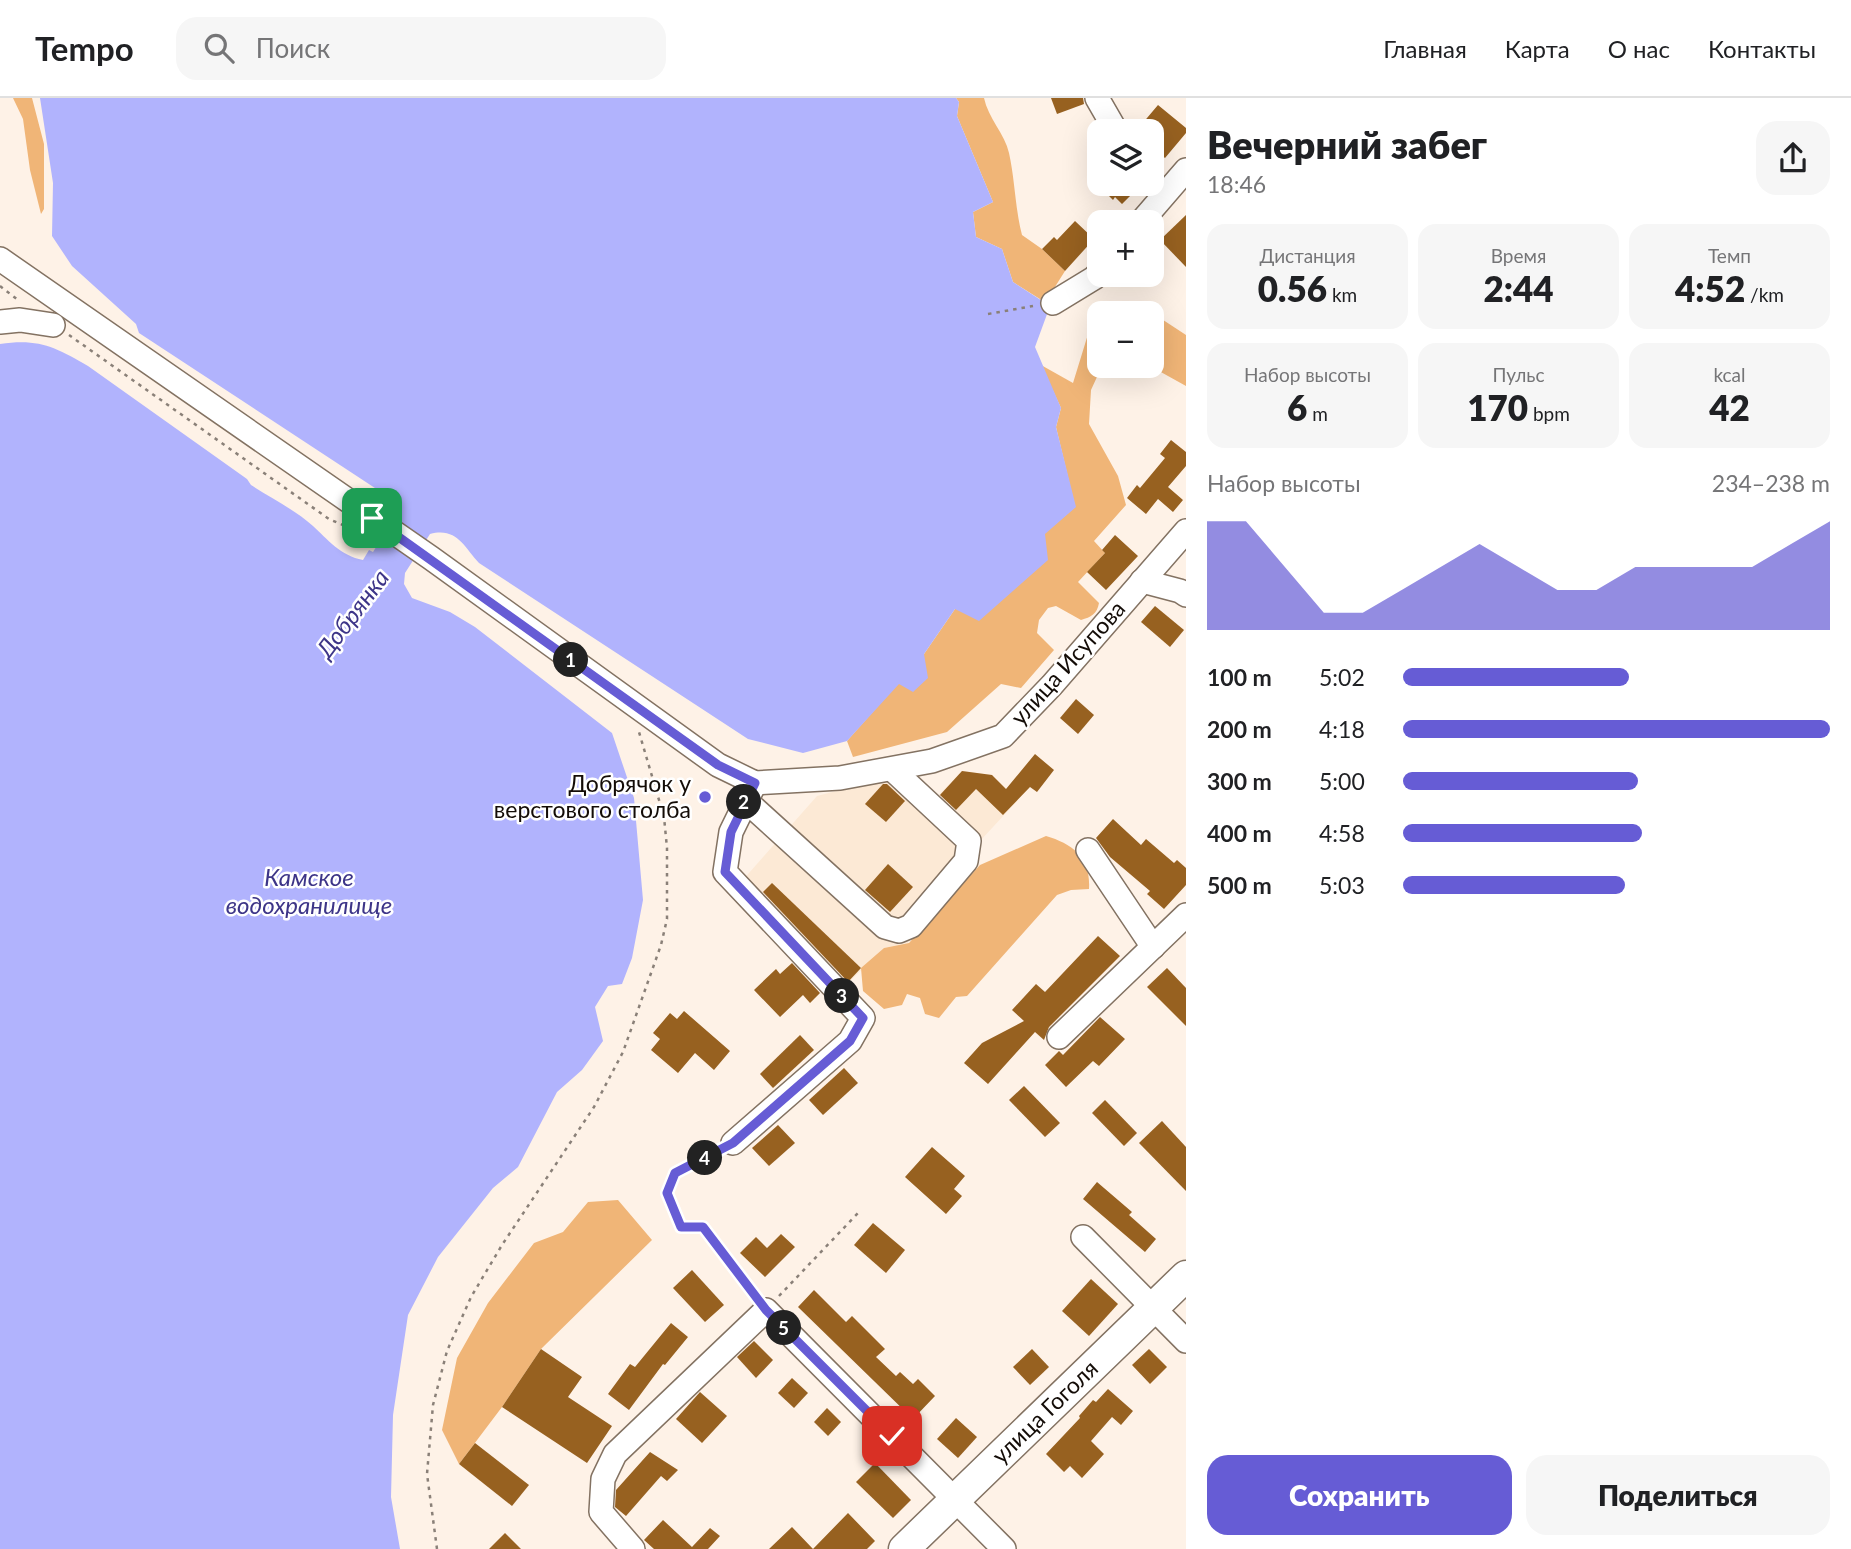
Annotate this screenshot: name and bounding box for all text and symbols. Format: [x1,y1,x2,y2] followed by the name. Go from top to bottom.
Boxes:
[176,17,666,80] search box
[35,28,134,68] text: Tempo
[200,29,238,67] icon: search
[256,32,330,64] text: Поиск
[1383,34,1467,63] text: Главная
[1505,34,1570,63] text: Карта
[1608,34,1670,63] text: О нас
[1708,34,1816,63] text: Контакты
[1087,119,1164,378] map controls
[1087,119,1164,196] button: layers
[1207,121,1487,167] text: Вечерний забег
[1756,121,1830,195] button: share
[1207,170,1266,198] text: 18:46
[1087,210,1164,287] button: +
[1259,244,1356,267] text: Дистанция
[1491,244,1546,267] text: Время
[1708,244,1751,267] text: Темп
[1258,267,1327,309] text: 0.56
[1483,267,1554,309] text: 2:44
[1675,267,1745,309] text: 4:52
[1327,283,1357,306] text: km
[1745,283,1784,306] text: /km
[1087,301,1164,378] button: −
[1244,363,1371,386] text: Набор высоты
[1493,363,1544,386] text: Пульс
[1713,363,1746,386] text: kcal
[1287,386,1307,428] text: 6
[1467,386,1528,428] text: 170
[1709,386,1750,428] text: 42
[1307,402,1328,425] text: m
[1528,402,1570,425] text: bpm
[1207,469,1361,497] text: Набор высоты
[1712,469,1830,497] text: 234–238 m
[342,488,402,548] pin
[353,499,391,537] icon: arrive
[308,563,394,664] water label: Добрянка
[1004,594,1130,730] street label: улица Исупова
[554,642,588,678] pin: 1
[565,648,576,671] text: 1
[1207,663,1272,691] text: 100 m
[1319,663,1365,691] text: 5:02
[1207,715,1272,743] text: 200 m
[1319,715,1365,743] text: 4:18
[1207,767,1272,795] text: 300 m
[1319,767,1365,795] text: 5:00
[494,769,691,823] place label: Добрячок у верстового столба
[726,784,762,820] pin: 2
[697,789,713,805] marker: Добрячок у верстового столба
[738,790,749,813] text: 2
[1207,819,1272,847] text: 400 m
[1319,819,1365,847] text: 4:58
[226,862,392,919] water label: Камское водохранилище
[1207,871,1272,899] text: 500 m
[1319,871,1365,899] text: 5:03
[824,978,860,1014] pin: 3
[836,984,847,1007] text: 3
[688,1140,722,1176] pin: 4
[699,1146,710,1169] text: 4
[766,1310,802,1346] pin: 5
[778,1316,789,1339] text: 5
[985,1354,1103,1469] street label: улица Гоголя
[862,1406,922,1466] pin
[873,1417,911,1455] icon: check
[1207,1455,1512,1535] button: Сохранить
[1526,1455,1830,1535] button: Поделиться

